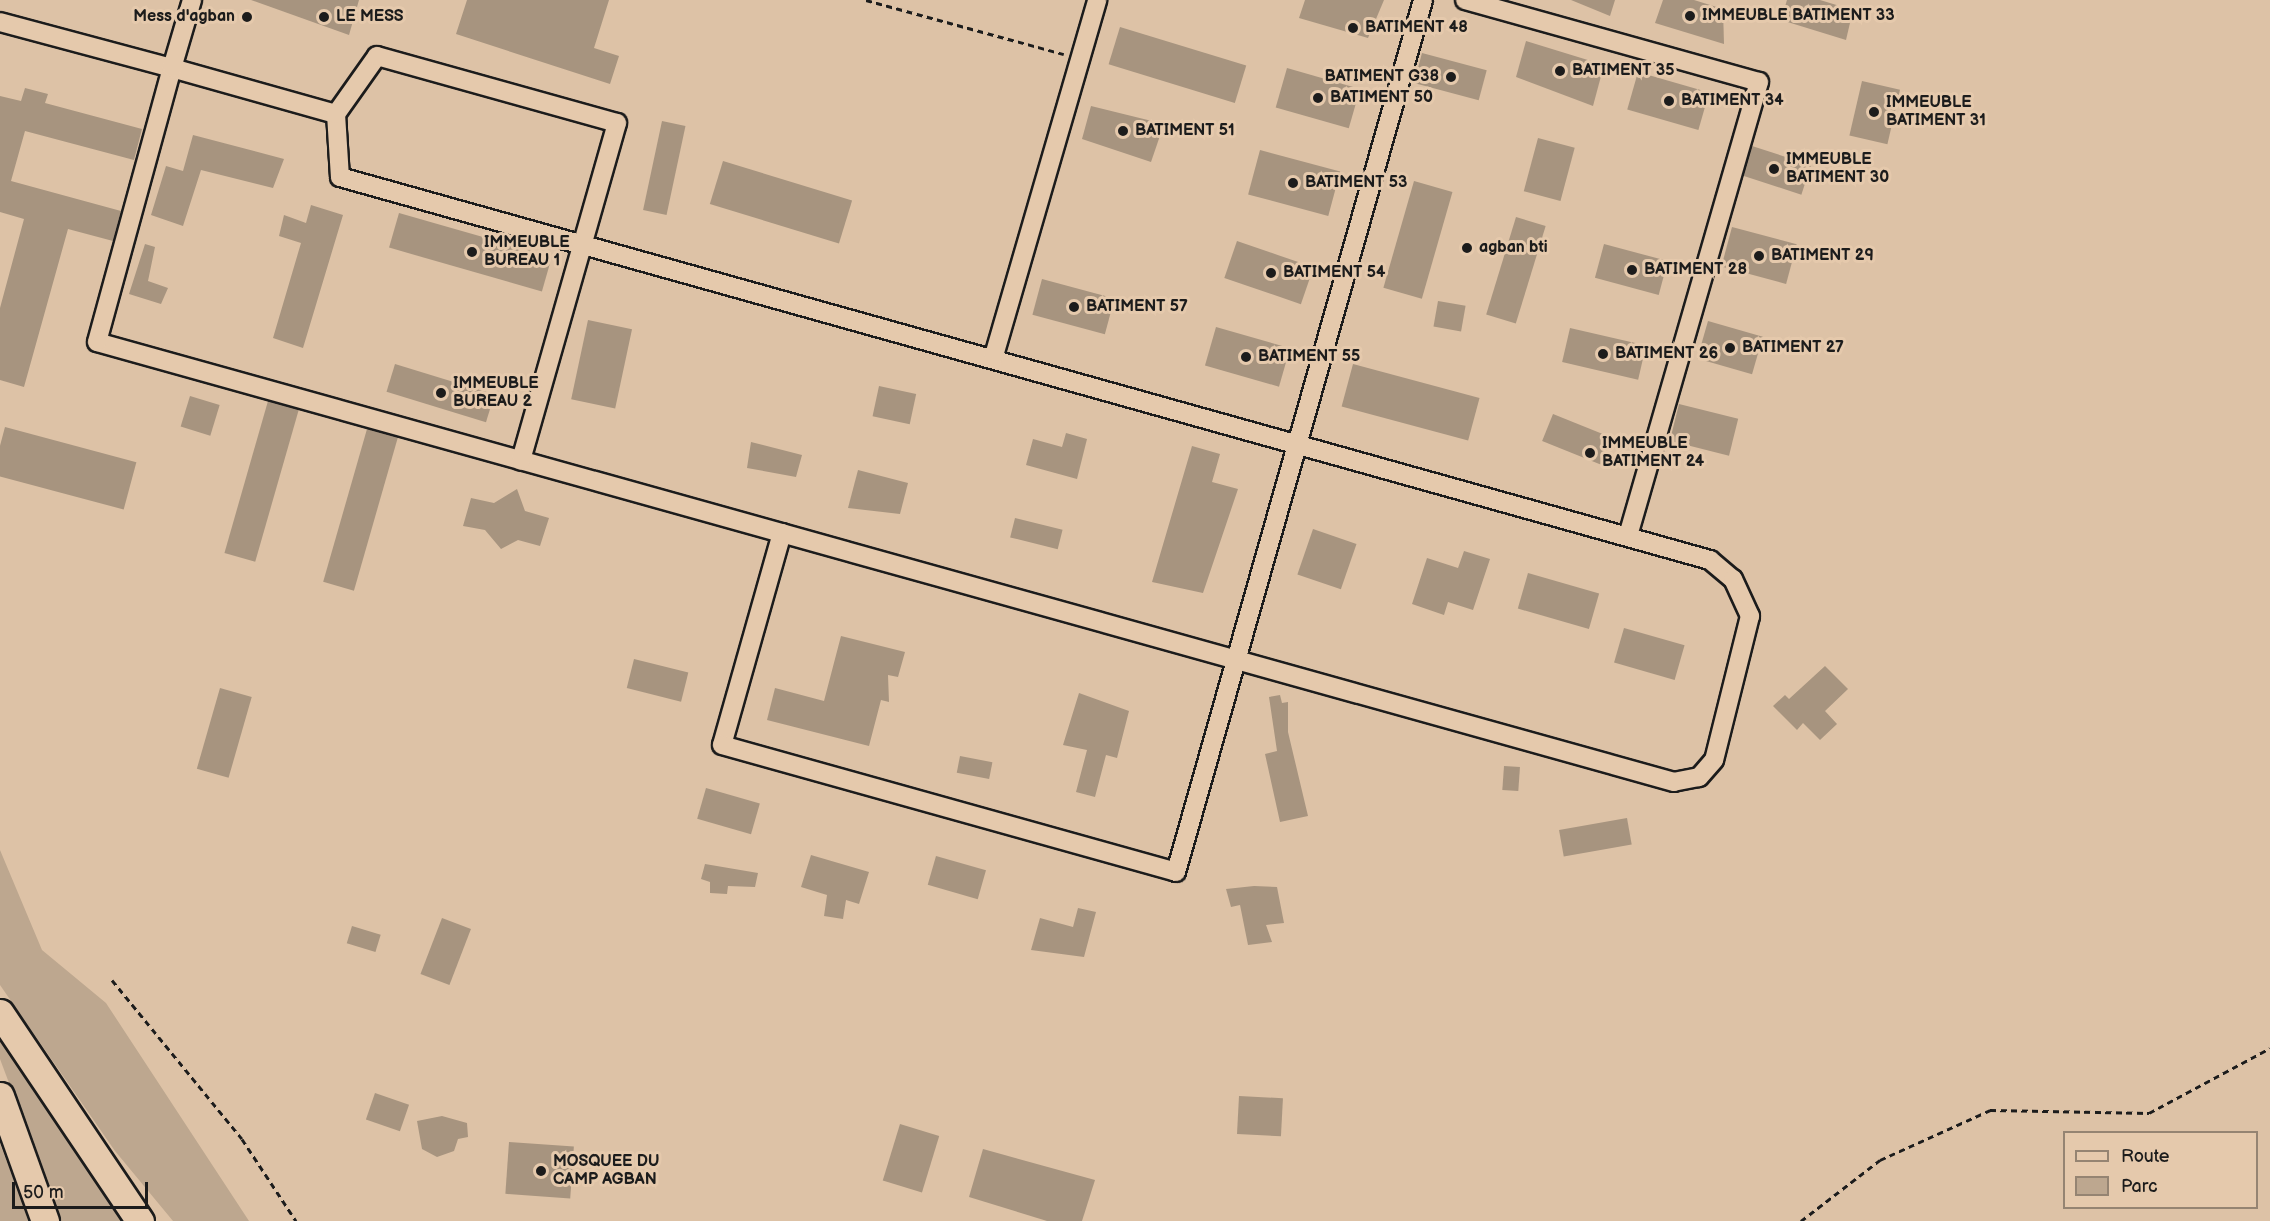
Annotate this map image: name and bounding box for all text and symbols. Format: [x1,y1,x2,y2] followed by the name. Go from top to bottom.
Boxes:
[1702,6,1895,26] place label: IMMEUBLE BATIMENT 33
[133,7,235,27] place label: Mess d'agban
[336,7,404,27] place label: LE MESS
[1683,9,1697,23] marker: IMMEUBLE BATIMENT 33
[240,10,254,24] marker: Mess d'agban
[317,10,331,24] marker: LE MESS
[1365,18,1468,38] place label: BATIMENT 48
[1346,21,1360,35] marker: BATIMENT 48
[1572,61,1674,81] place label: BATIMENT 35
[1553,64,1567,78] marker: BATIMENT 35
[1324,67,1439,87] place label: BATIMENT G38
[1444,70,1458,84] marker: BATIMENT G38
[1330,88,1433,108] place label: BATIMENT 50
[1311,91,1325,105] marker: BATIMENT 50
[1681,91,1784,111] place label: BATIMENT 34
[1886,93,1986,131] place label: IMMEUBLE BATIMENT 31
[1662,94,1676,108] marker: BATIMENT 34
[1867,105,1881,119] marker: IMMEUBLE BATIMENT 31
[1135,121,1235,141] place label: BATIMENT 51
[1116,124,1130,138] marker: BATIMENT 51
[1786,150,1889,188] place label: IMMEUBLE BATIMENT 30
[1767,162,1781,176] marker: IMMEUBLE BATIMENT 30
[1305,173,1407,193] place label: BATIMENT 53
[1286,176,1300,190] marker: BATIMENT 53
[484,233,570,271] place label: IMMEUBLE BUREAU 1
[1479,238,1548,258] place label: agban bti
[1460,241,1474,255] marker: agban bti
[465,245,479,259] marker: IMMEUBLE BUREAU 1
[1771,246,1874,266] place label: BATIMENT 29
[1752,249,1766,263] marker: BATIMENT 29
[1644,260,1747,280] place label: BATIMENT 28
[1283,263,1385,283] place label: BATIMENT 54
[1625,263,1639,277] marker: BATIMENT 28
[1264,266,1278,280] marker: BATIMENT 54
[1086,297,1188,317] place label: BATIMENT 57
[1067,300,1081,314] marker: BATIMENT 57
[1742,338,1844,358] place label: BATIMENT 27
[1723,341,1737,355] marker: BATIMENT 27
[1615,344,1718,364] place label: BATIMENT 26
[1258,347,1360,367] place label: BATIMENT 55
[1596,347,1610,361] marker: BATIMENT 26
[1239,350,1253,364] marker: BATIMENT 55
[453,374,539,412] place label: IMMEUBLE BUREAU 2
[434,386,448,400] marker: IMMEUBLE BUREAU 2
[1602,434,1704,472] place label: IMMEUBLE BATIMENT 24
[1583,446,1597,460] marker: IMMEUBLE BATIMENT 24
[2063,1131,2258,1209] legend
[2121,1146,2170,1167] text: Route
[553,1152,659,1190] place label: MOSQUEE DU CAMP AGBAN
[534,1164,548,1178] marker: MOSQUEE DU CAMP AGBAN
[15,1170,152,1208] scale bar
[2121,1176,2158,1197] text: Parc
[23,1182,64,1203] text: 50 m

